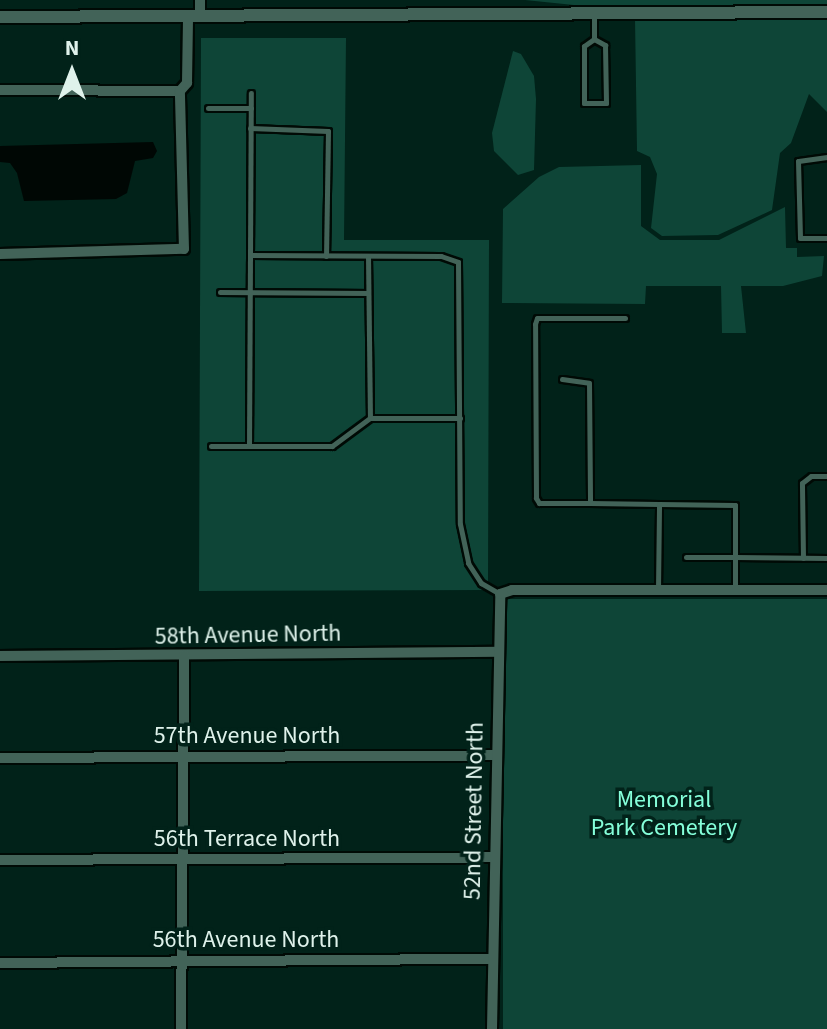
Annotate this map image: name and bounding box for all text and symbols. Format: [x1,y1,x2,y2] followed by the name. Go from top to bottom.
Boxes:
[32,32,112,112] north arrow
[65,32,79,64] text: N
[154,619,342,651] street label: 58th Avenue North
[154,722,340,750] street label: 57th Avenue North
[458,722,490,900] street label: 52nd Street North
[591,786,737,842] park label: Memorial Park Cemetery
[154,825,340,853] street label: 56th Terrace North
[153,926,339,954] street label: 56th Avenue North

